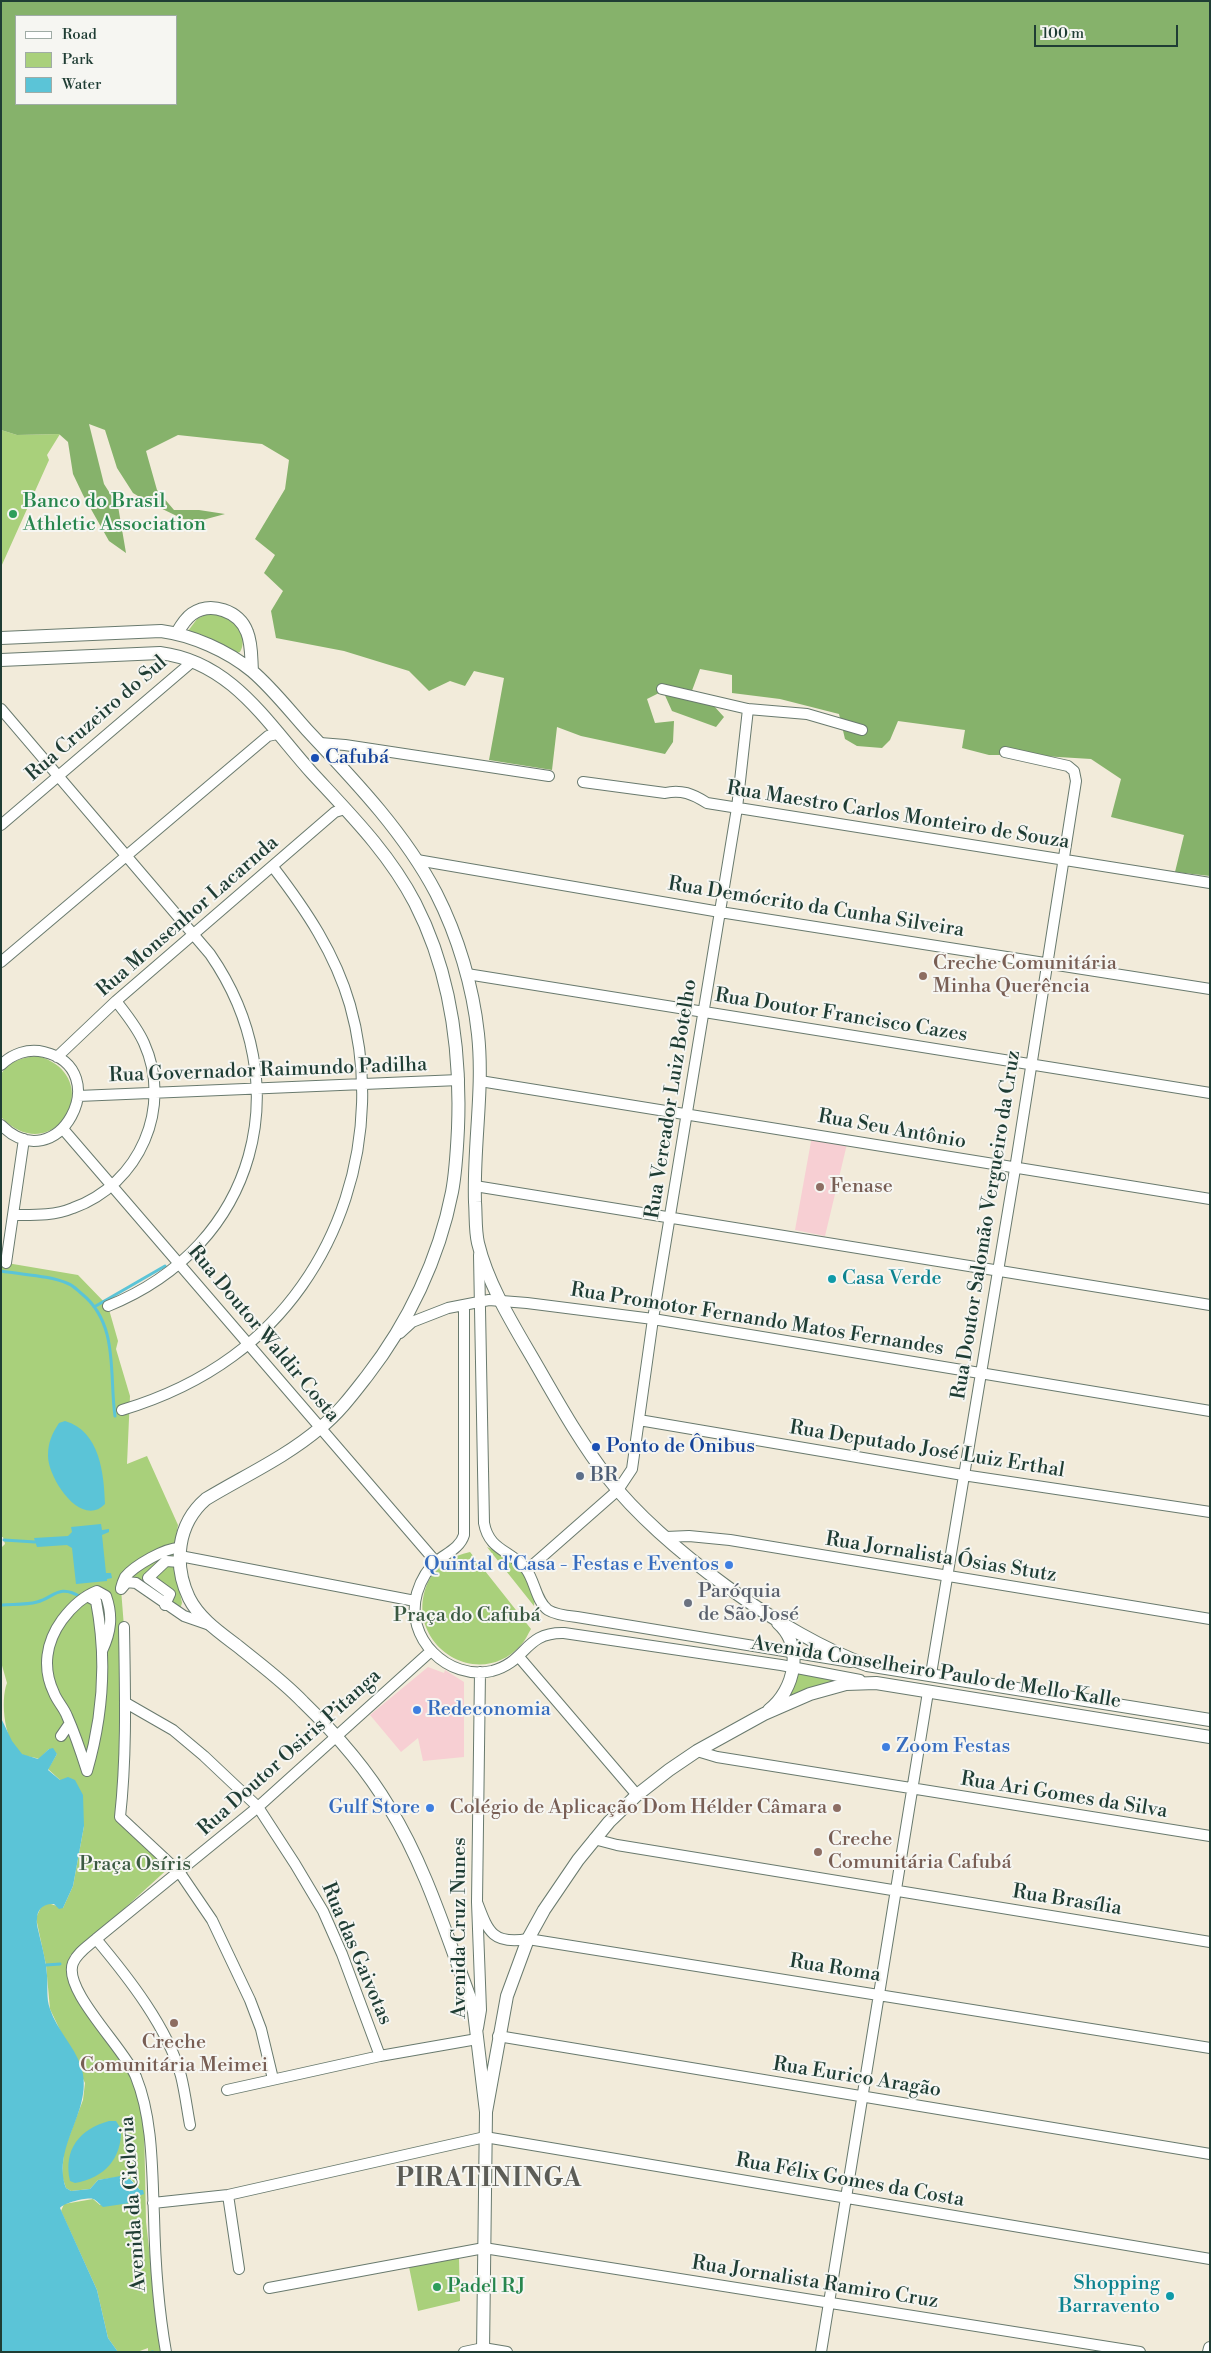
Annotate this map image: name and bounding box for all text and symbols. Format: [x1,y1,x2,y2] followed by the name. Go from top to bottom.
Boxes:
[15,15,178,105] legend
[1036,15,1180,47] scale bar
[1042,24,1084,43] text: 100 m
[62,25,97,44] text: Road
[62,50,93,69] text: Park
[62,75,101,94] text: Water
[23,490,206,537] place label: Banco do Brasil Athletic Association
[7,508,19,520] marker: Banco do Brasil Athletic Association
[21,651,173,787] street label: Rua Cruzeiro do Sul
[325,746,389,770] place label: Cafubá
[309,752,321,764] marker: Cafubá
[725,777,1071,855] street label: Rua Maestro Carlos Monteiro de Souza
[92,832,284,1002] street label: Rua Monsenhor Lacarnda
[666,873,966,943] street label: Rua Demócrito da Cunha Silveira
[933,952,1117,999] place label: Creche Comunitária Minha Querência
[917,970,929,982] marker: Creche Comunitária Minha Querência
[641,977,703,1221] street label: Rua Vereador Luiz Botelho
[713,984,969,1048] street label: Rua Doutor Francisco Cazes
[948,1049,1026,1401] street label: Rua Doutor Salomão Vergueiro da Cruz
[108,1053,428,1089] street label: Rua Governador Raimundo Padilha
[816,1105,968,1155] street label: Rua Seu Antônio
[830,1175,893,1199] place label: Fenase
[814,1181,826,1193] marker: Fenase
[182,1241,344,1427] street label: Rua Doutor Waldir Costa
[842,1267,941,1291] place label: Casa Verde
[826,1273,838,1285] marker: Casa Verde
[569,1279,945,1361] street label: Rua Promotor Fernando Matos Fernandes
[788,1416,1066,1484] street label: Rua Deputado José Luiz Erthal
[606,1435,755,1459] place label: Ponto de Ônibus
[590,1441,602,1453] marker: Ponto de Ônibus
[590,1464,618,1488] place label: BR
[574,1470,586,1482] marker: BR
[824,1528,1058,1588] street label: Rua Jornalista Ósias Stutz
[424,1553,719,1577] place label: Quintal d'Casa - Festas e Eventos
[723,1559,735,1571] marker: Quintal d'Casa - Festas e Eventos
[698,1580,799,1627] place label: Paróquia de São José
[682,1597,694,1609] marker: Paróquia de São José
[393,1604,541,1628] park label: Praça do Cafubá
[749,1632,1123,1714] street label: Avenida Conselheiro Paulo de Mello Kalle
[194,1664,386,1842] street label: Rua Doutor Osiris Pitanga
[427,1698,551,1722] place label: Redeconomia
[411,1704,423,1716] marker: Redeconomia
[896,1735,1010,1759] place label: Zoom Festas
[880,1741,892,1753] marker: Zoom Festas
[959,1768,1169,1824] street label: Rua Ari Gomes da Silva
[328,1796,420,1820] place label: Gulf Store
[450,1796,827,1820] place label: Colégio de Aplicação Dom Hélder Câmara
[424,1802,436,1814] marker: Gulf Store
[831,1802,843,1814] marker: Colégio de Aplicação Dom Hélder Câmara
[828,1828,1012,1875] place label: Creche Comunitária Cafubá
[448,1837,472,2019] street label: Avenida Cruz Nunes
[812,1846,824,1858] marker: Creche Comunitária Cafubá
[79,1853,191,1877] park label: Praça Osíris
[315,1879,397,2029] street label: Rua das Gaivotas
[1011,1881,1123,1921] street label: Rua Brasília
[788,1950,882,1988] street label: Rua Roma
[168,2017,180,2029] marker: Creche Comunitária Meimei
[80,2031,268,2078] place label: Creche Comunitária Meimei
[771,2053,943,2103] street label: Rua Eurico Aragão
[116,2115,152,2293] street label: Avenida da Ciclovia
[734,2149,966,2213] street label: Rua Félix Gomes da Costa
[395,2165,583,2195] district label: PIRATININGA
[690,2252,940,2314] street label: Rua Jornalista Ramiro Cruz
[1059,2272,1160,2319] place label: Shopping Barravento
[447,2275,526,2299] place label: Padel RJ
[431,2281,443,2293] marker: Padel RJ
[1164,2290,1176,2302] marker: Shopping Barravento

